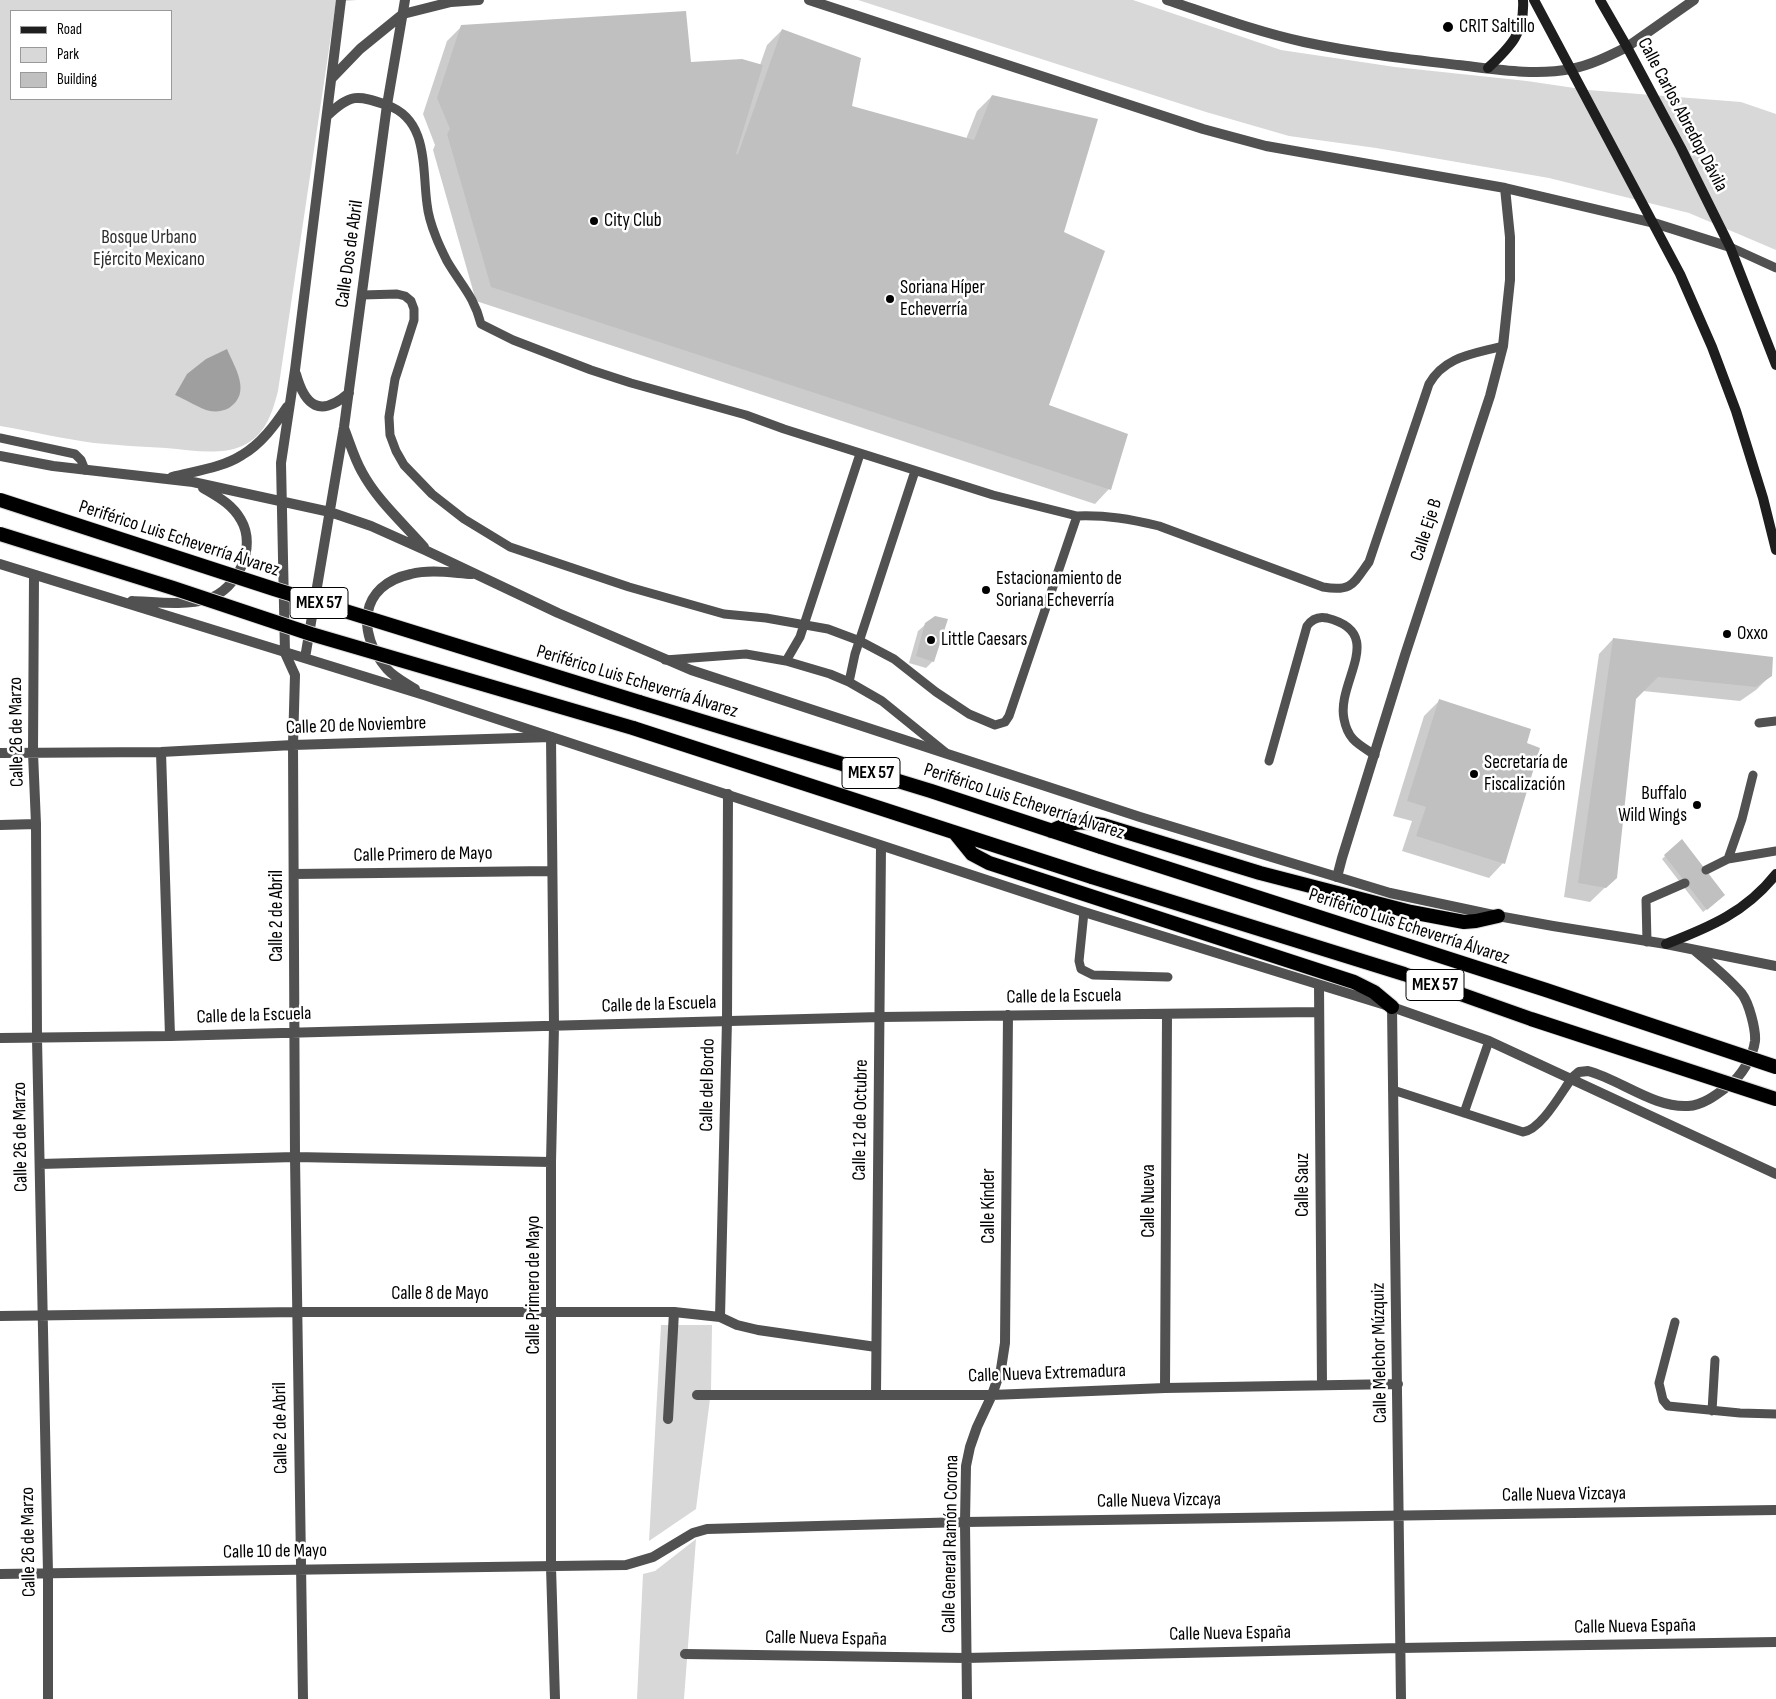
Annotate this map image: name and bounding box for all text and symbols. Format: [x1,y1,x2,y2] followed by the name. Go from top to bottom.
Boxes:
[10,10,172,100] legend
[1459,16,1535,38] place label: CRIT Saltillo
[57,20,82,39] text: Road
[1441,20,1455,34] marker: CRIT Saltillo
[1632,34,1732,196] street label: Calle Carlos Abredop Dávila
[57,45,79,64] text: Park
[57,70,97,89] text: Building
[331,199,369,309] street label: Calle Dos de Abril
[604,210,662,232] place label: City Club
[588,215,600,227] marker: City Club
[93,227,205,271] park label: Bosque Urbano Ejército Mexicano
[900,277,985,321] place label: Soriana Híper Echeverría
[884,293,896,305] marker: Soriana Híper Echeverría
[76,496,282,582] street label: Periférico Luis Echeverría Álvarez
[1406,496,1448,564] street label: Calle Eje B
[996,568,1122,612] place label: Estacionamiento de Soriana Echeverría
[980,584,992,596] marker: Estacionamiento de Soriana Echeverría
[290,588,348,618] road number: MEX 57
[1737,623,1768,645] place label: Oxxo
[1721,628,1733,640] marker: Oxxo
[941,629,1027,651] place label: Little Caesars
[925,634,937,646] marker: Little Caesars
[533,640,741,724] street label: Periférico Luis Echeverría Álvarez
[5,677,29,787] street label: Calle 26 de Marzo
[285,712,427,740] street label: Calle 20 de Noviembre
[1484,752,1568,796] place label: Secretaría de Fiscalización
[842,758,900,788] road number: MEX 57
[921,759,1127,845] street label: Periférico Luis Echeverría Álvarez
[1468,768,1480,780] marker: Secretaría de Fiscalización
[1618,783,1687,827] place label: Buffalo Wild Wings
[1691,799,1703,811] marker: Buffalo Wild Wings
[353,842,493,868] street label: Calle Primero de Mayo
[266,870,288,962] street label: Calle 2 de Abril
[1306,884,1512,970] street label: Periférico Luis Echeverría Álvarez
[1406,970,1464,1000] road number: MEX 57
[1006,985,1122,1009] street label: Calle de la Escuela
[601,992,717,1018] street label: Calle de la Escuela
[196,1003,312,1029] street label: Calle de la Escuela
[696,1038,720,1132] street label: Calle del Bordo
[849,1059,873,1181] street label: Calle 12 de Octubre
[9,1082,33,1192] street label: Calle 26 de Marzo
[1292,1153,1314,1217] street label: Calle Sauz
[1138,1164,1160,1238] street label: Calle Nueva
[978,1168,1000,1244] street label: Calle Kínder
[523,1216,545,1354] street label: Calle Primero de Mayo
[391,1283,489,1305] street label: Calle 8 de Mayo
[1367,1283,1393,1423] street label: Calle Melchor Múzquiz
[968,1360,1126,1388] street label: Calle Nueva Extremadura
[269,1382,293,1474] street label: Calle 2 de Abril
[938,1455,964,1633] street label: Calle General Ramón Corona
[1502,1483,1626,1507] street label: Calle Nueva Vizcaya
[17,1487,41,1597] street label: Calle 26 de Marzo
[1097,1489,1221,1513] street label: Calle Nueva Vizcaya
[223,1540,327,1564] street label: Calle 10 de Mayo
[1574,1615,1696,1639] street label: Calle Nueva España
[1169,1622,1291,1646] street label: Calle Nueva España
[765,1627,887,1651] street label: Calle Nueva España

